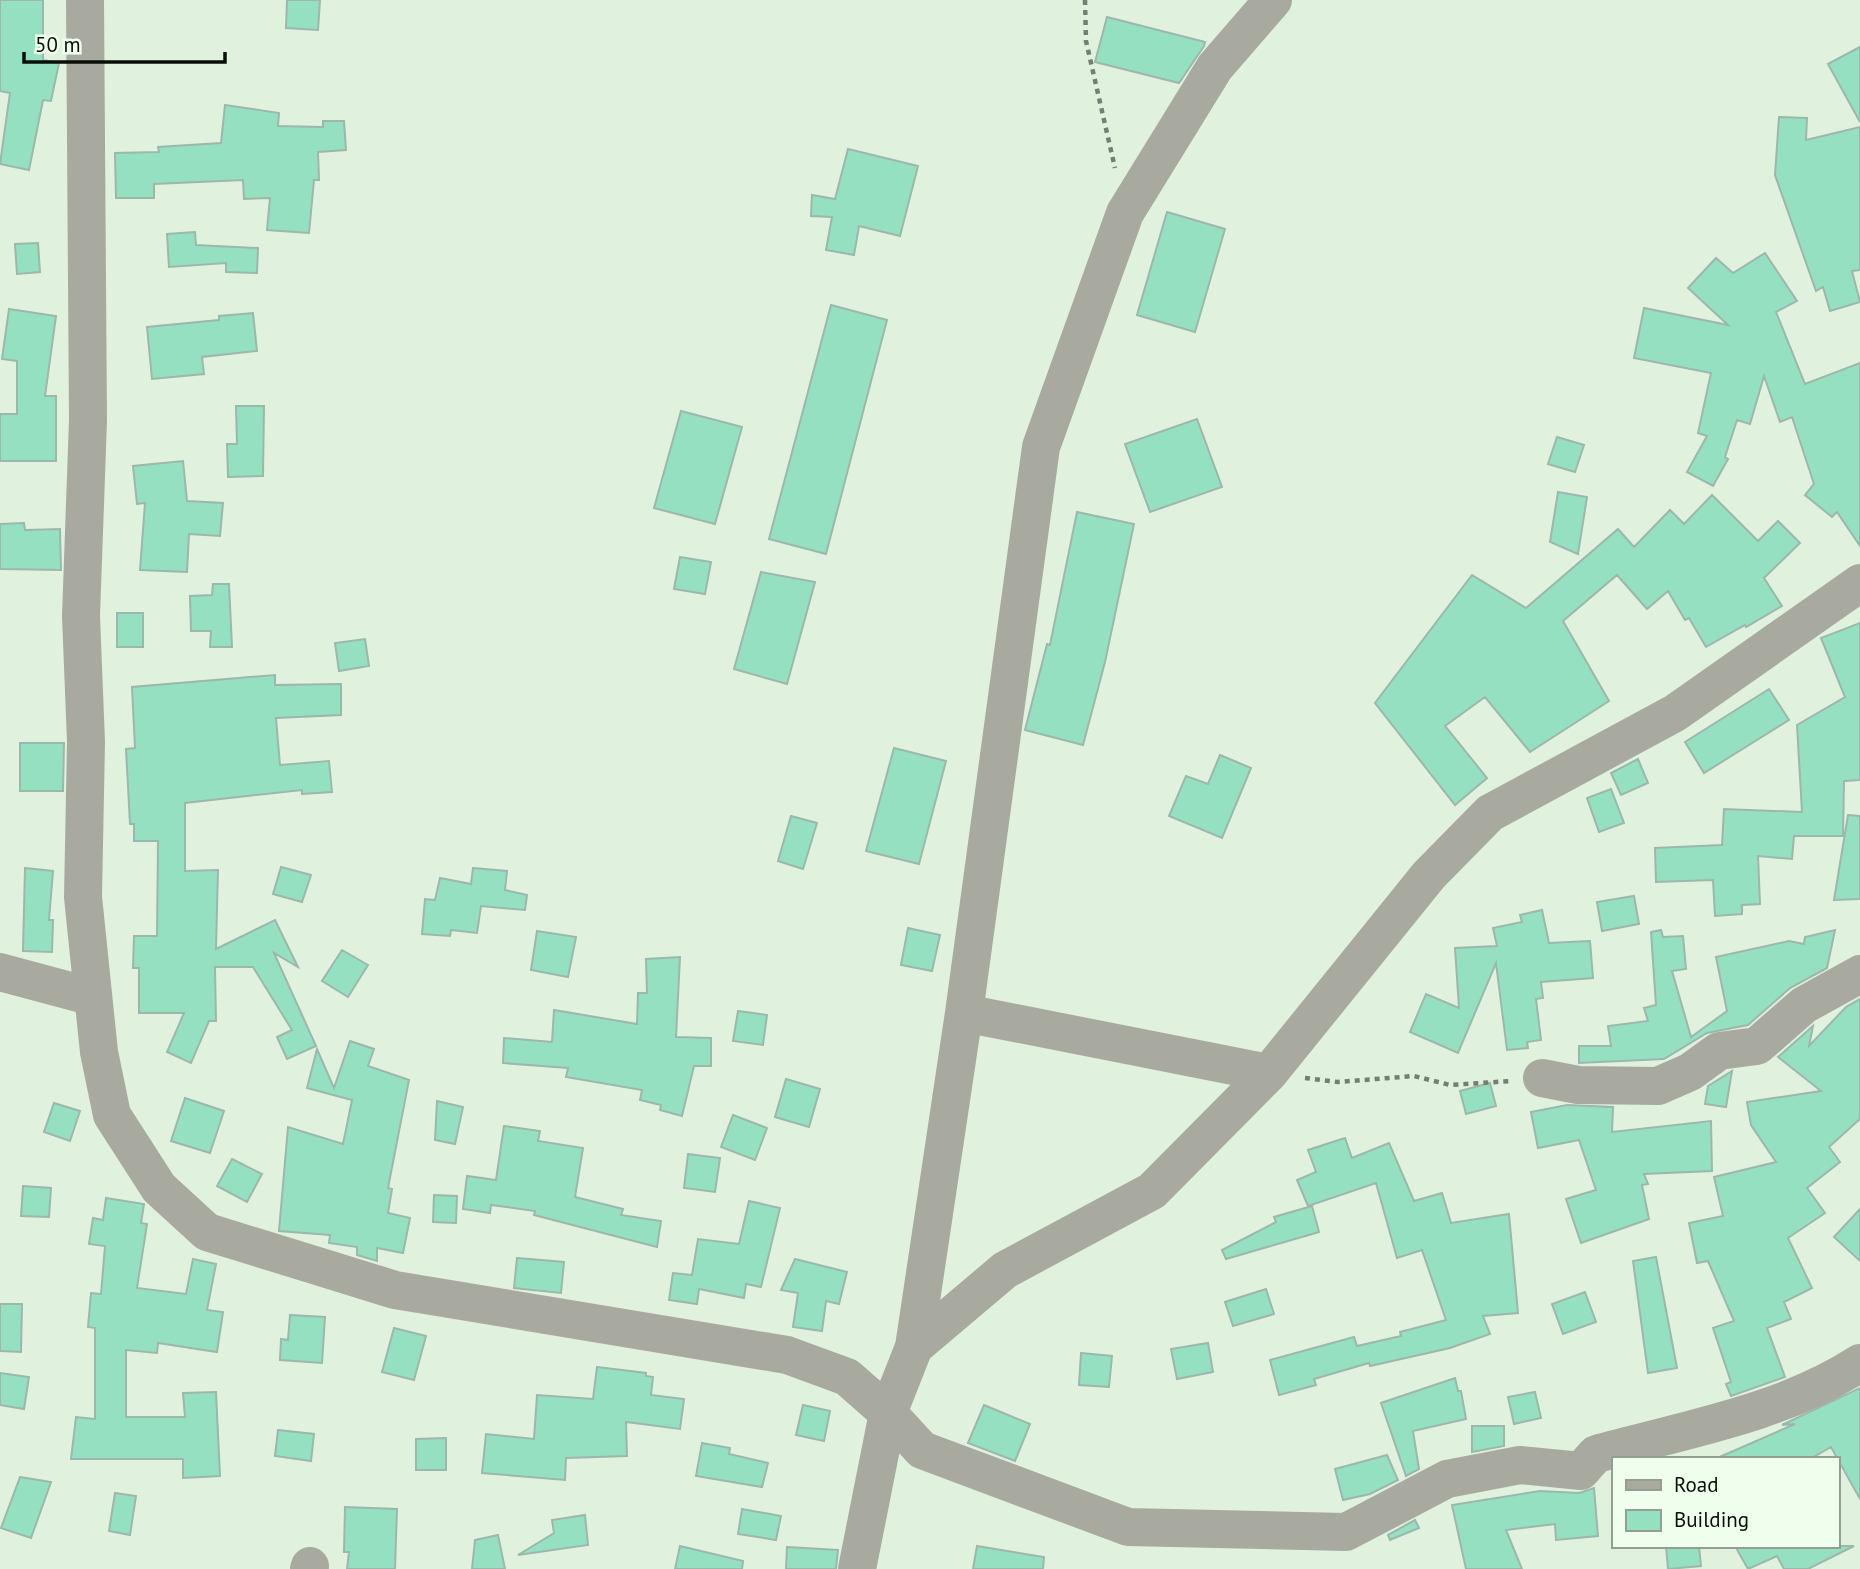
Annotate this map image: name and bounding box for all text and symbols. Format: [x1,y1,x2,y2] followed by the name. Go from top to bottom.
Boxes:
[24,21,226,65] scale bar
[35,31,81,58] text: 50 m
[1612,1457,1839,1548] legend
[1674,1471,1718,1498] text: Road
[1674,1506,1749,1533] text: Building

